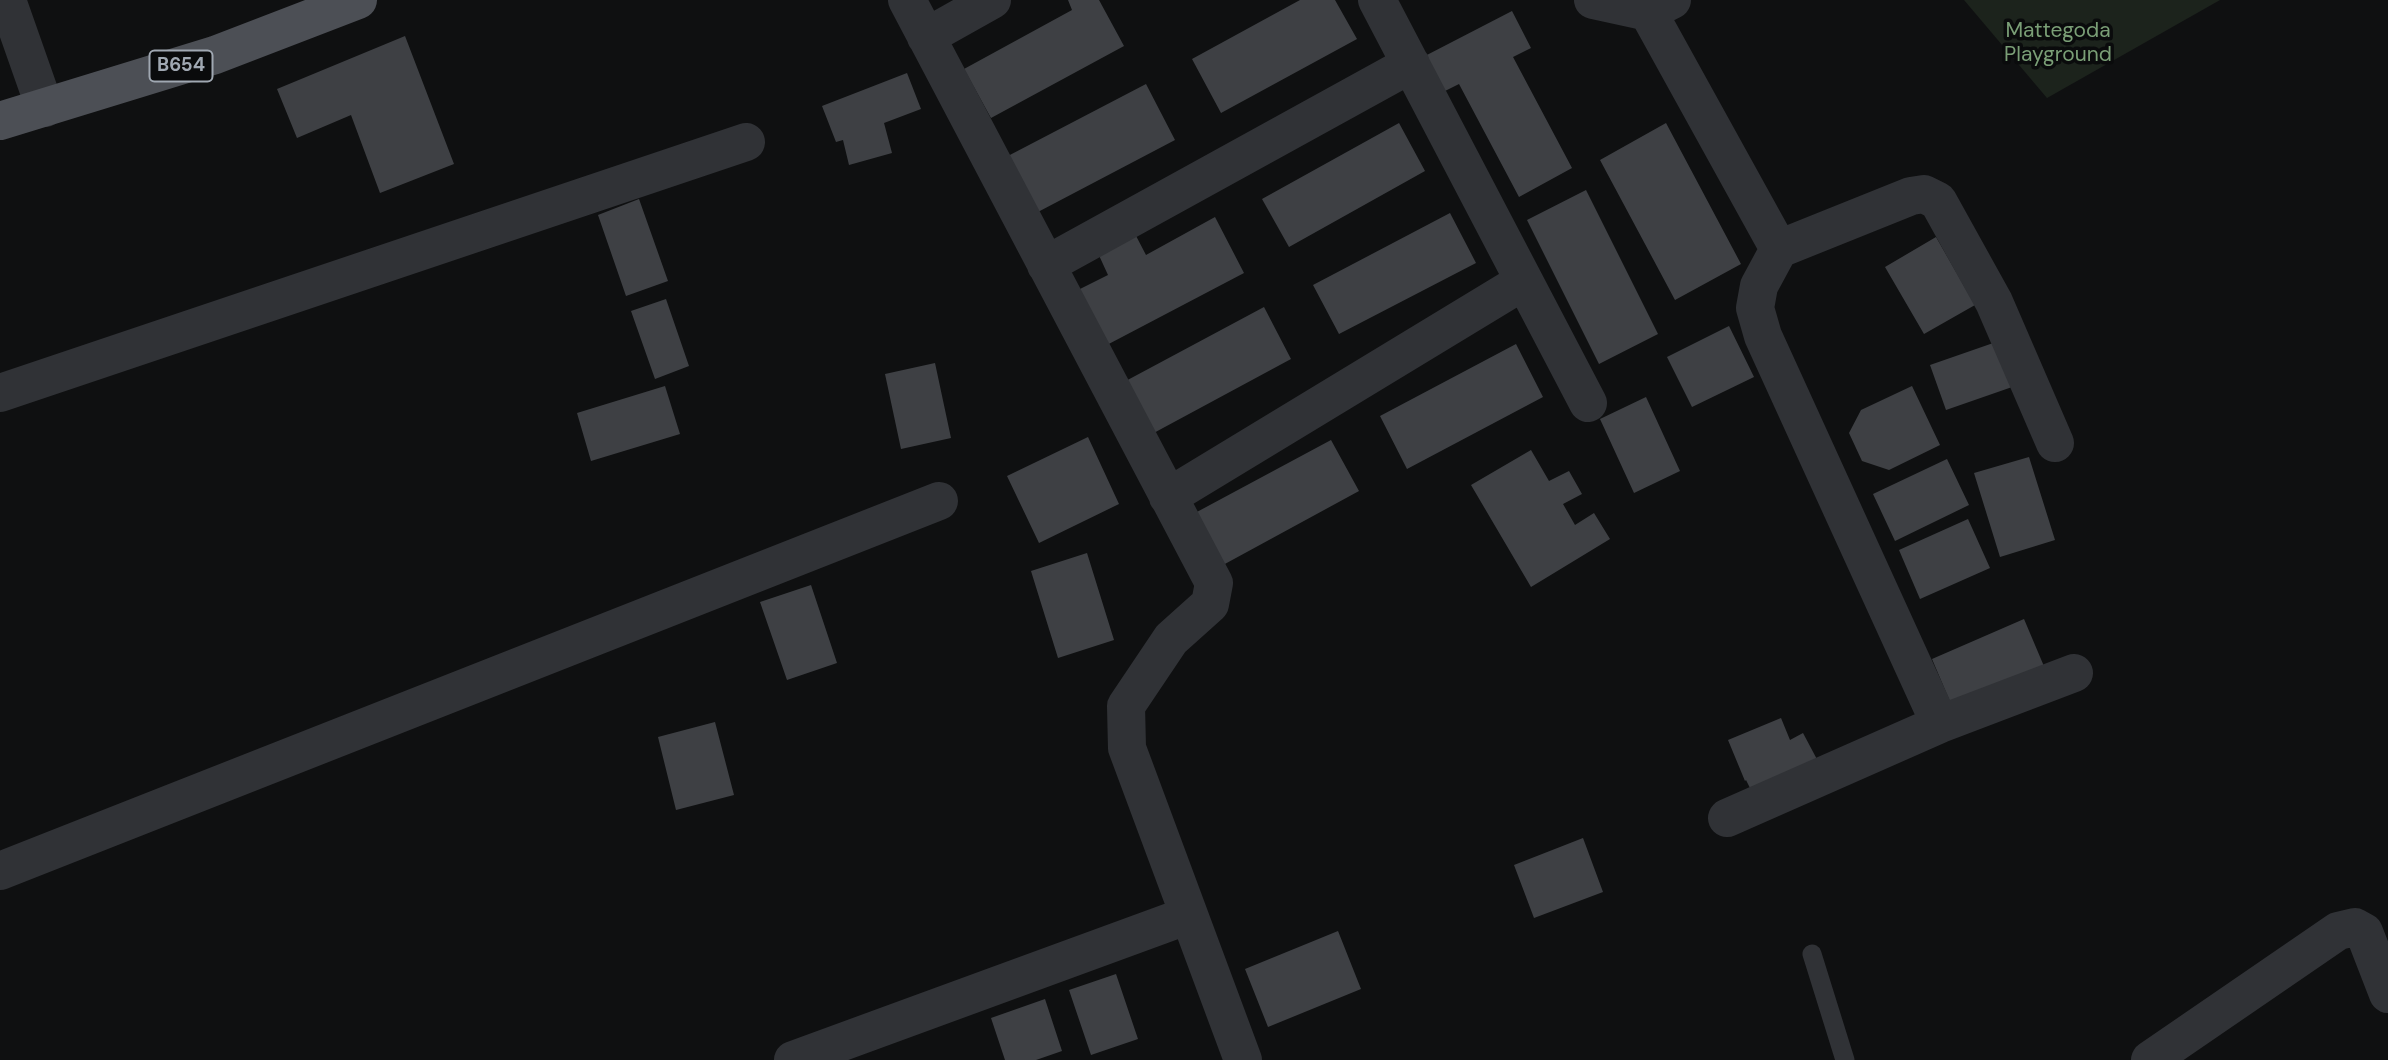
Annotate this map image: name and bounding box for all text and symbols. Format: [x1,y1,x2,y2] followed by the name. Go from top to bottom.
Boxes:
[2004,18,2112,68] park label: Mattegoda Playground
[150,50,212,82] road number: B654

